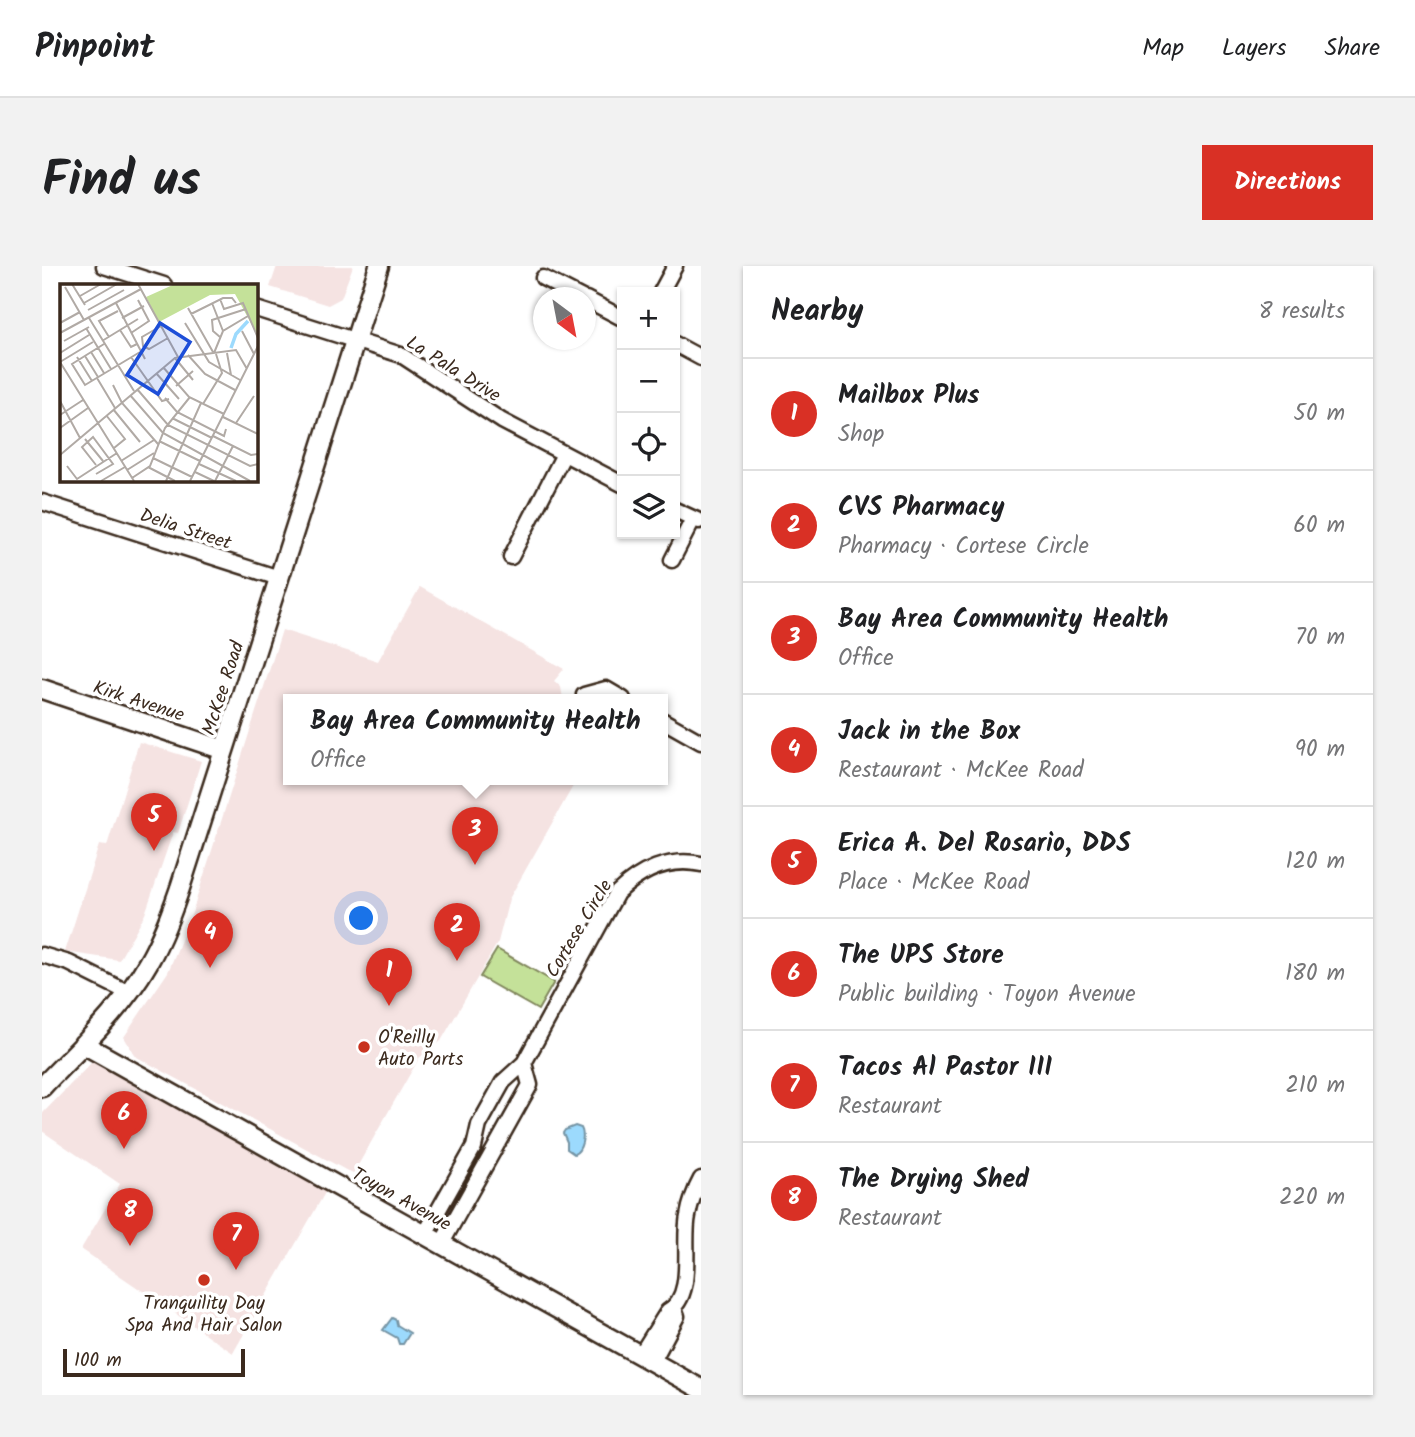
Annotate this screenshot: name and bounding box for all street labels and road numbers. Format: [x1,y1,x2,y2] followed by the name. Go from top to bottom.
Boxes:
[400,329,507,411] street label: La Pala Drive
[136,501,236,559] street label: Delia Street
[195,637,253,740] street label: McKee Road
[89,673,188,731] street label: Kirk Avenue
[538,874,621,984] street label: Cortese Circle
[346,1160,457,1240] street label: Toyon Avenue

